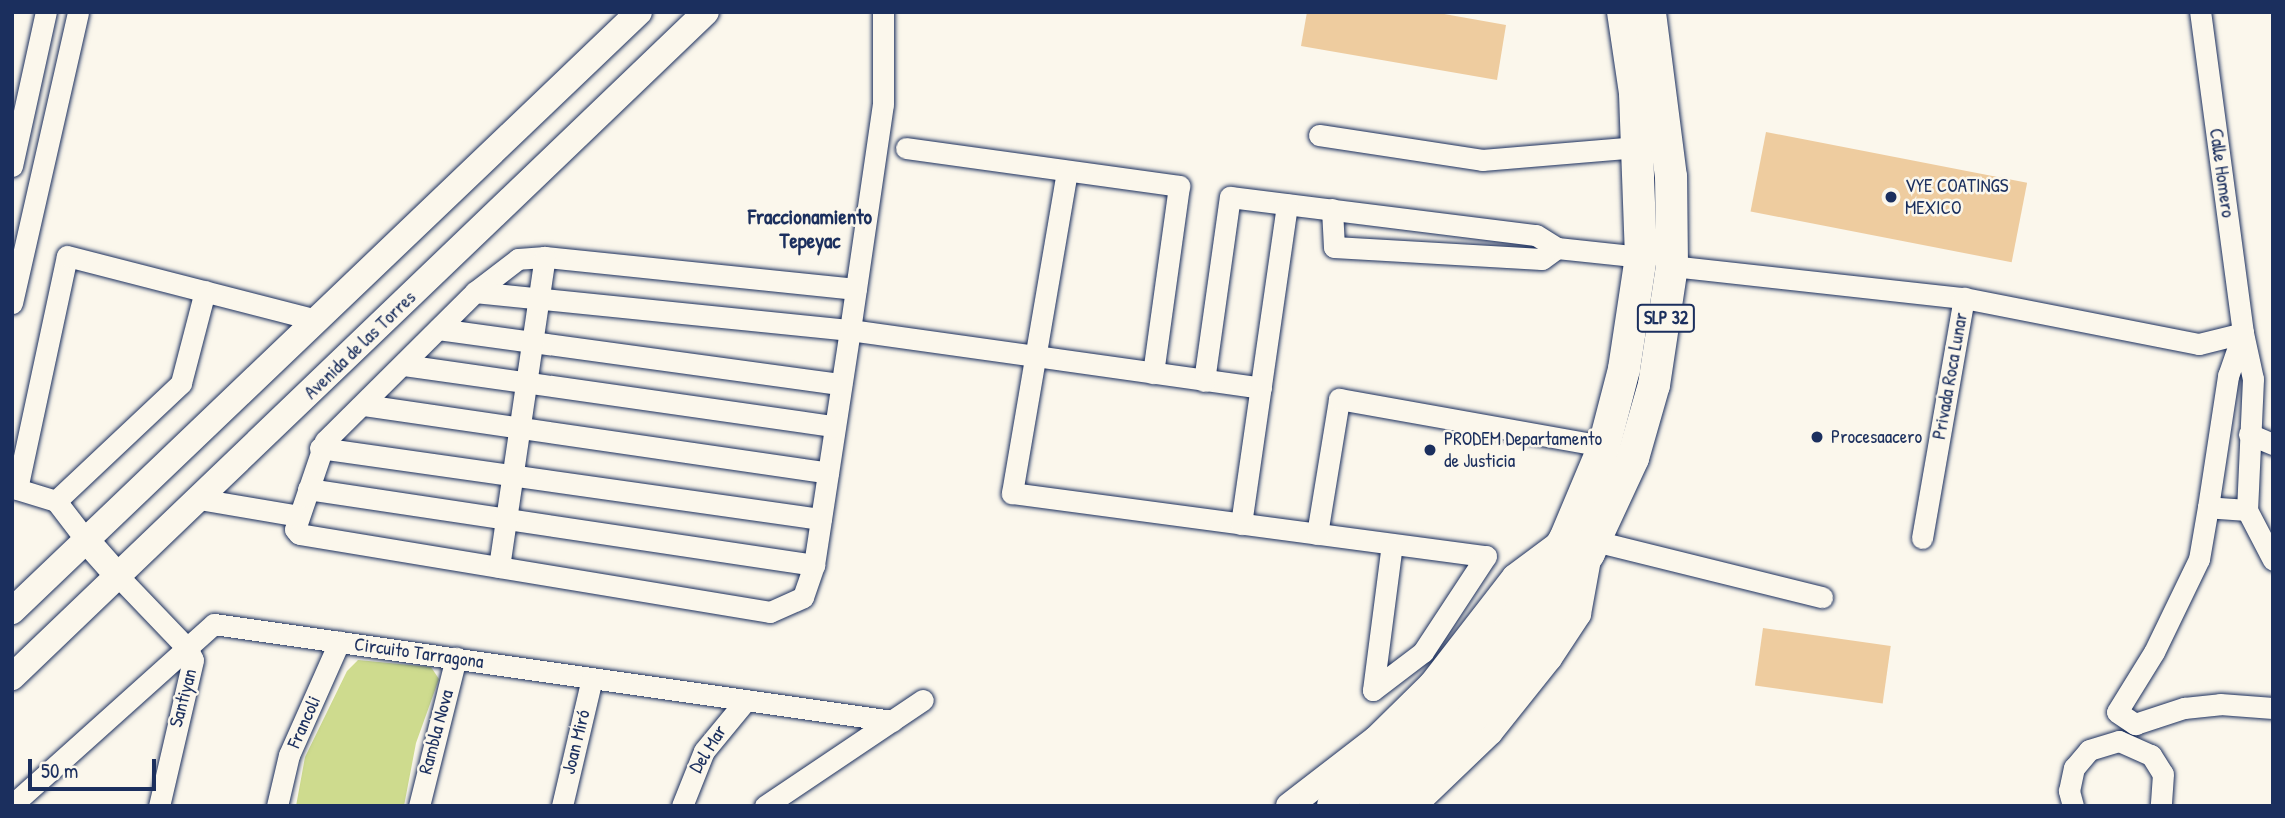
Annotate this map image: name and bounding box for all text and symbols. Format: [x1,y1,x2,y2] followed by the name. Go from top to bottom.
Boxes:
[2204,127,2240,219] street label: Calle Homero
[1905,175,2008,219] place label: VYE COATINGS MEXICO
[1883,189,1899,205] marker: VYE COATINGS MEXICO
[748,204,872,254] district label: Fraccionamiento Tepeyac
[300,286,420,404] street label: Avenida de las Torres
[1636,304,1696,332] road number: SLP 32
[1928,311,1972,441] street label: Privada Roca Lunar
[1831,426,1922,448] place label: Procesaacero
[1444,428,1602,472] place label: PRODEM Departamento de Justicia
[1809,429,1825,445] marker: Procesaacero
[1422,442,1438,458] marker: PRODEM Departamento de Justicia
[353,633,485,673] street label: Circuito Tarragona
[164,666,202,730] street label: Santiyan
[414,687,458,777] street label: Rambla Nova
[282,692,326,752] street label: Francoli
[557,707,595,777] street label: Joan Miró
[685,721,731,777] street label: Del Mar
[32,744,159,788] scale bar
[41,756,78,785] text: 50 m

